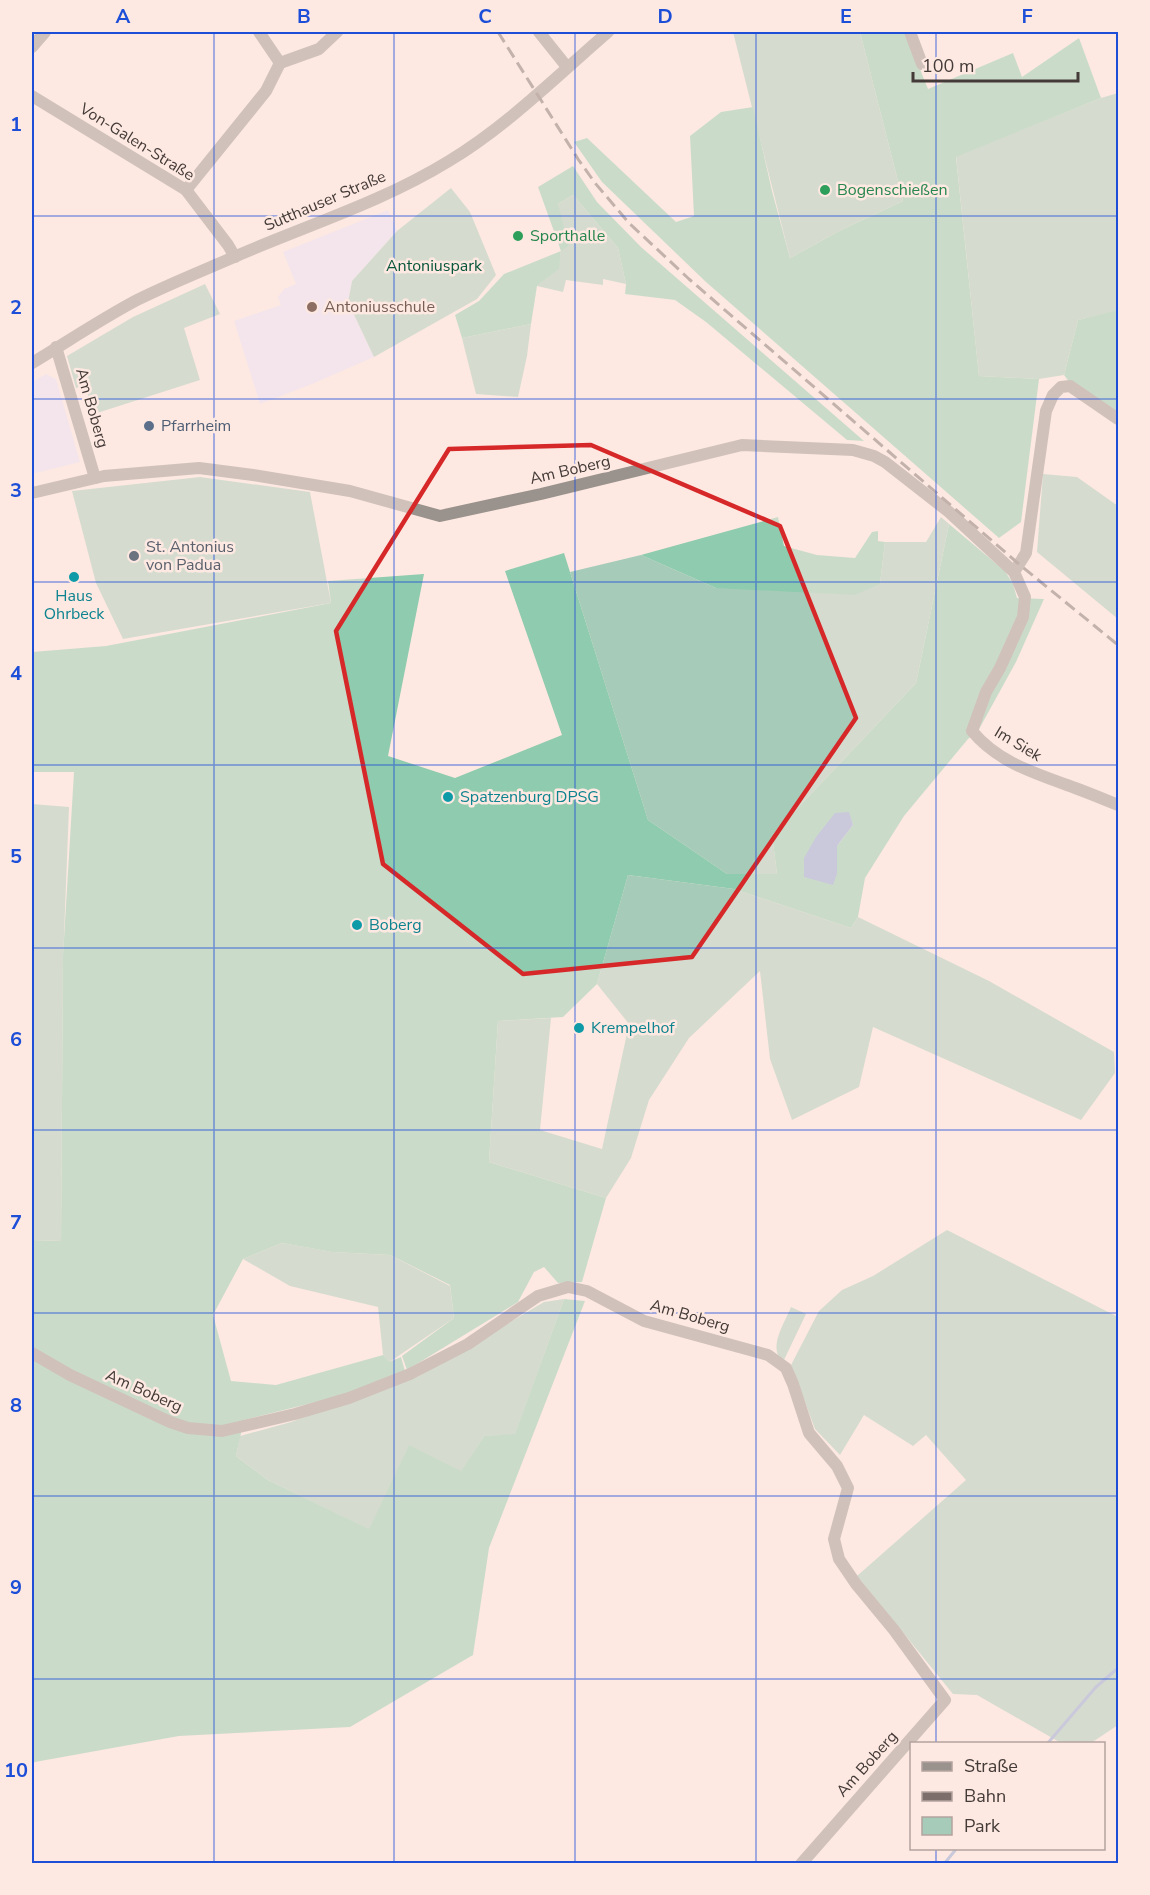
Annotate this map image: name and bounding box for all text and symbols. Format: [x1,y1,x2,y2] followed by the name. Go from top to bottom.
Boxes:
[116,3,131,30] text: A
[297,3,311,30] text: B
[478,3,492,30] text: C
[657,3,673,30] text: D
[840,3,852,30] text: E
[1021,3,1033,30] text: F
[913,45,1078,83] scale bar
[922,54,974,78] text: 100 m
[75,97,199,186] street label: Von-Galen-Straße
[10,111,22,138] text: 1
[261,165,389,237] street label: Sutthauser Straße
[837,179,948,201] place label: Bogenschießen
[818,183,832,197] marker: Bogenschießen
[530,225,605,247] place label: Sporthalle
[511,229,525,243] marker: Sporthalle
[386,255,483,277] park label: Antoniuspark
[10,294,22,321] text: 2
[324,296,435,318] place label: Antoniusschule
[305,300,319,314] marker: Antoniusschule
[70,366,114,450] street label: Am Boberg
[161,415,231,437] place label: Pfarrheim
[142,419,156,433] marker: Pfarrheim
[528,450,612,490] street label: Am Boberg
[10,477,22,504] text: 3
[146,536,234,576] place label: St. Antonius von Padua
[127,549,141,563] marker: St. Antonius von Padua
[67,570,81,584] marker: Haus Ohrbeck
[44,585,105,625] place label: Haus Ohrbeck
[10,660,22,687] text: 4
[990,721,1047,767] street label: Im Siek
[460,786,599,808] place label: Spatzenburg DPSG
[441,790,455,804] marker: Spatzenburg DPSG
[10,843,22,870] text: 5
[369,914,422,936] place label: Boberg
[350,918,364,932] marker: Boberg
[591,1017,675,1039] place label: Krempelhof
[572,1021,586,1035] marker: Krempelhof
[10,1026,22,1053] text: 6
[10,1209,22,1236] text: 7
[648,1294,732,1338] street label: Am Boberg
[102,1364,186,1418] street label: Am Boberg
[10,1392,22,1419] text: 8
[10,1574,22,1601] text: 9
[831,1726,903,1802] street label: Am Boberg
[910,1742,1105,1850] legend
[964,1754,1018,1778] text: Straße
[4,1757,28,1784] text: 10
[964,1784,1006,1808] text: Bahn
[964,1814,1001,1838] text: Park

